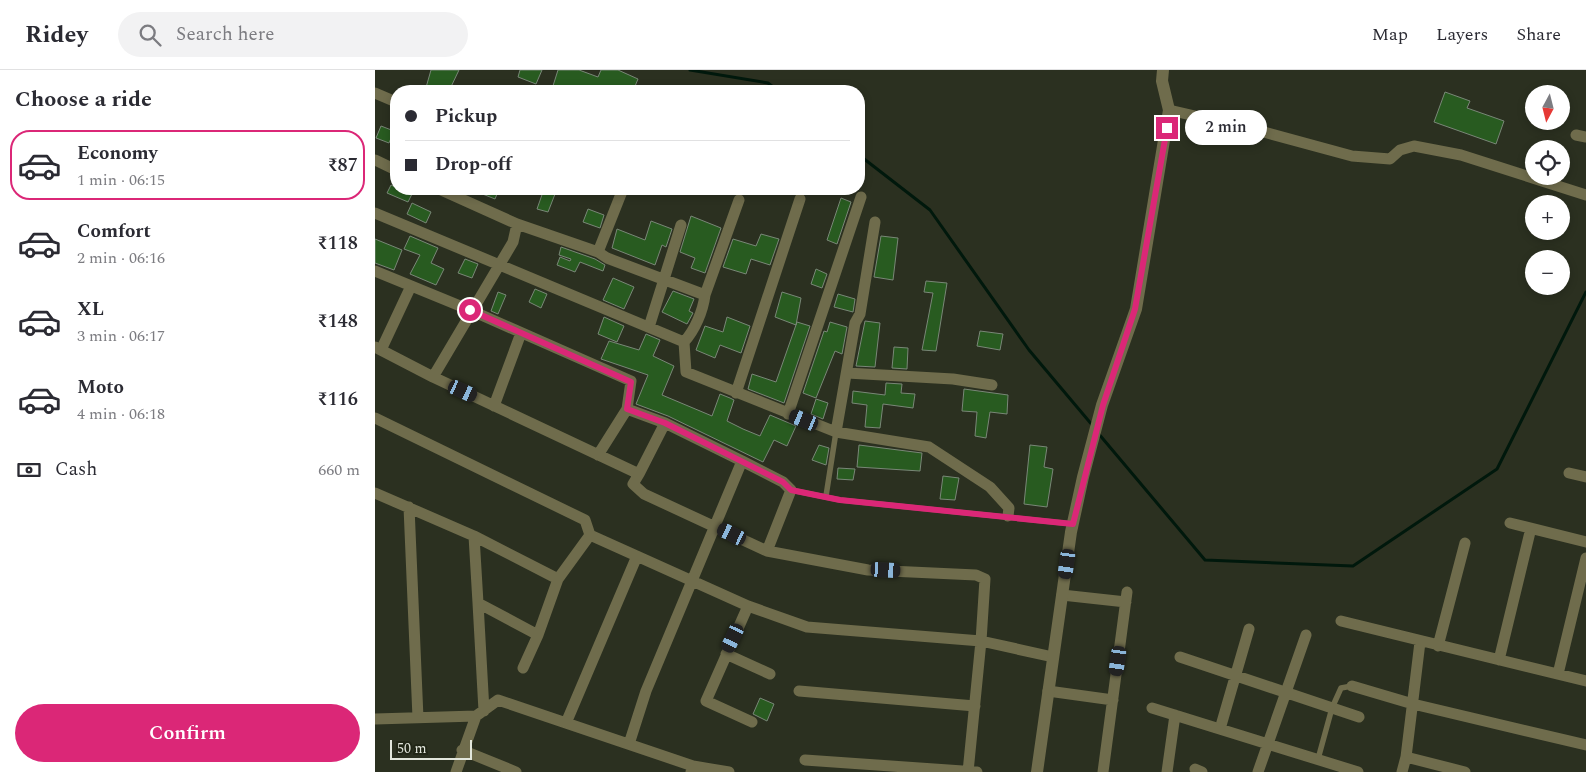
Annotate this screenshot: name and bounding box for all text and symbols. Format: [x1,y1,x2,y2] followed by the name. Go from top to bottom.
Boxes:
[118,12,468,57] search box
[25,17,88,53] text: Ridey
[176,20,275,49] text: Search here
[136,21,164,49] icon: search
[1372,21,1408,48] text: Map
[1436,21,1488,48] text: Layers
[1516,21,1561,48] text: Share
[15,83,152,116] text: Choose a ride
[1525,85,1570,130] north arrow
[1525,85,1570,295] map controls
[435,102,497,131] text: Pickup
[1185,110,1267,146] callout: 2 min
[1205,115,1247,139] text: 2 min
[1156,117,1178,139] route end
[77,139,158,168] text: Economy
[1525,140,1570,185] button: locate
[17,143,62,188] icon: car
[435,150,512,179] text: Drop-off
[327,151,358,180] text: ₹87
[77,168,165,192] text: 1 min · 06:15
[1525,195,1570,240] button: +
[77,217,151,246] text: Comfort
[17,221,62,266] icon: car
[317,229,358,258] text: ₹118
[77,246,165,270] text: 2 min · 06:16
[1525,250,1570,295] button: −
[77,295,104,324] text: XL
[17,299,62,344] icon: car
[459,299,481,321] route start
[317,307,358,336] text: ₹148
[77,324,165,348] text: 3 min · 06:17
[77,373,124,402] text: Moto
[17,377,62,422] icon: car
[446,378,479,404] car
[317,385,358,414] text: ₹116
[77,402,165,426] text: 4 min · 06:18
[787,407,820,433] car
[55,455,97,484] text: Cash
[15,456,43,484] icon: cash
[318,458,360,482] text: 660 m
[715,521,748,547] car
[1057,548,1076,580] car
[870,562,901,578] car
[719,621,746,655] car
[1108,645,1127,677] car
[15,704,360,762] button: Confirm
[390,737,473,760] scale bar
[397,738,427,759] text: 50 m

